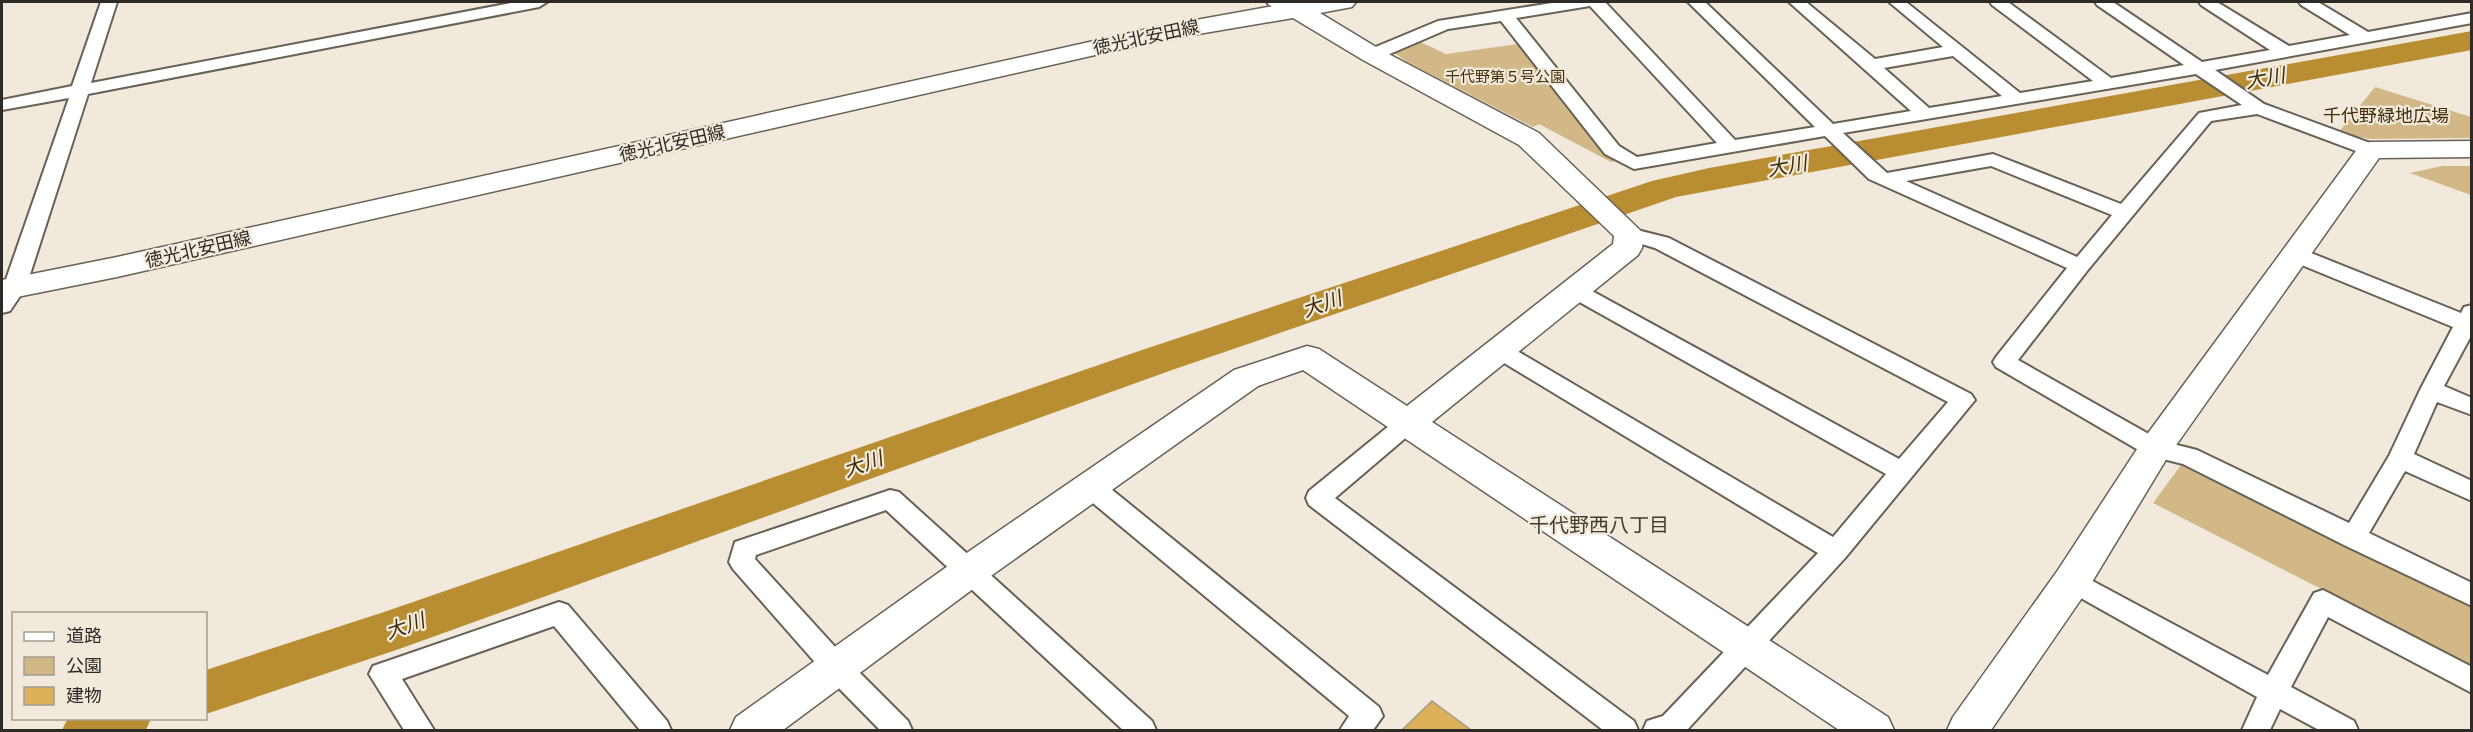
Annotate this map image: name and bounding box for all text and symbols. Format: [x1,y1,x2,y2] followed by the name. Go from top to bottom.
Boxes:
[1091,16,1201,58] street label: 徳光北安田線
[2243,62,2289,93] water label: 大川
[1445,68,1565,86] park label: 千代野第５号公園
[2323,105,2449,126] park label: 千代野緑地広場
[617,121,727,165] street label: 徳光北安田線
[1765,150,1811,181] water label: 大川
[143,227,253,271] street label: 徳光北安田線
[1299,285,1347,322] water label: 大川
[840,445,888,482] water label: 大川
[1529,513,1669,537] district label: 千代野西八丁目
[382,607,430,644] water label: 大川
[12,612,207,720] legend
[66,625,102,646] text: 道路
[66,655,102,676] text: 公園
[66,685,102,706] text: 建物

